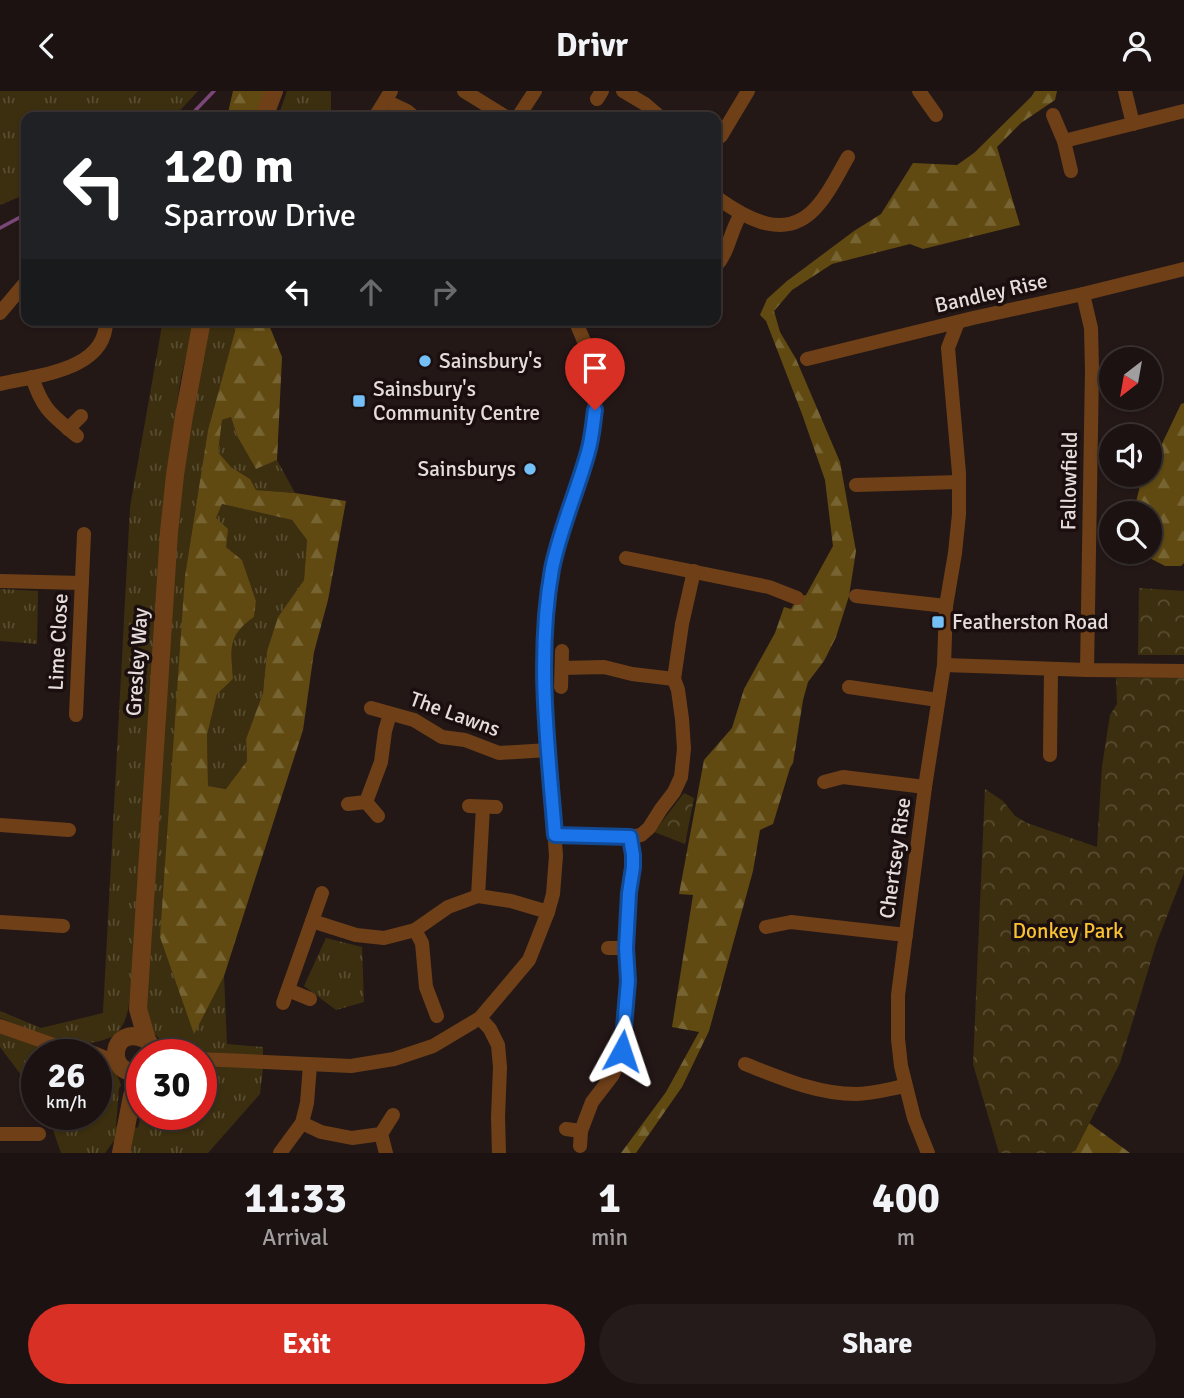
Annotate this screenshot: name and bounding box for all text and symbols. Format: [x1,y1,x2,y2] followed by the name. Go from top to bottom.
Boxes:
[556,26,628,65] text: Drivr
[28,27,66,65] icon: back
[1118,27,1156,65] icon: person
[164,136,294,196] text: 120 m
[49,140,140,231] icon: left
[164,196,356,235] text: Sparrow Drive
[932,267,1050,319] street label: Bandley Rise
[279,273,317,311] icon: left
[352,273,390,311] icon: ahead
[425,273,463,311] icon: right
[565,338,625,410] pin
[1099,347,1162,409] north arrow
[1099,347,1162,564] map controls
[439,348,542,374] place label: Sainsbury's
[576,349,614,387] icon: arrive
[417,353,433,369] marker: Sainsbury's
[373,376,540,426] place label: Sainsbury's Community Centre
[351,393,367,409] marker: Sainsbury's Community Centre
[1099,424,1162,487] button: sound
[1055,431,1083,531] street label: Fallowfield
[417,456,516,482] place label: Sainsburys
[522,461,538,477] marker: Sainsburys
[1099,501,1162,564] button: search
[42,593,74,691] street label: Lime Close
[120,607,154,717] street label: Gresley Way
[952,609,1109,635] place label: Featherston Road
[930,614,946,630] marker: Featherston Road
[406,686,504,742] street label: The Lawns
[874,796,916,920] street label: Chertsey Rise
[1012,918,1124,944] park label: Donkey Park
[585,1014,659,1088] position arrow
[126,1039,217,1130] speed limit sign: 30
[48,1054,85,1097] text: 26
[46,1091,87,1113] text: km/h
[244,1173,347,1224] text: 11:33
[598,1173,621,1224] text: 1
[872,1173,940,1224] text: 400
[262,1223,329,1252] text: Arrival
[591,1223,628,1252] text: min
[897,1223,915,1252] text: m
[28,1304,585,1384] button: Exit
[599,1304,1156,1384] button: Share

